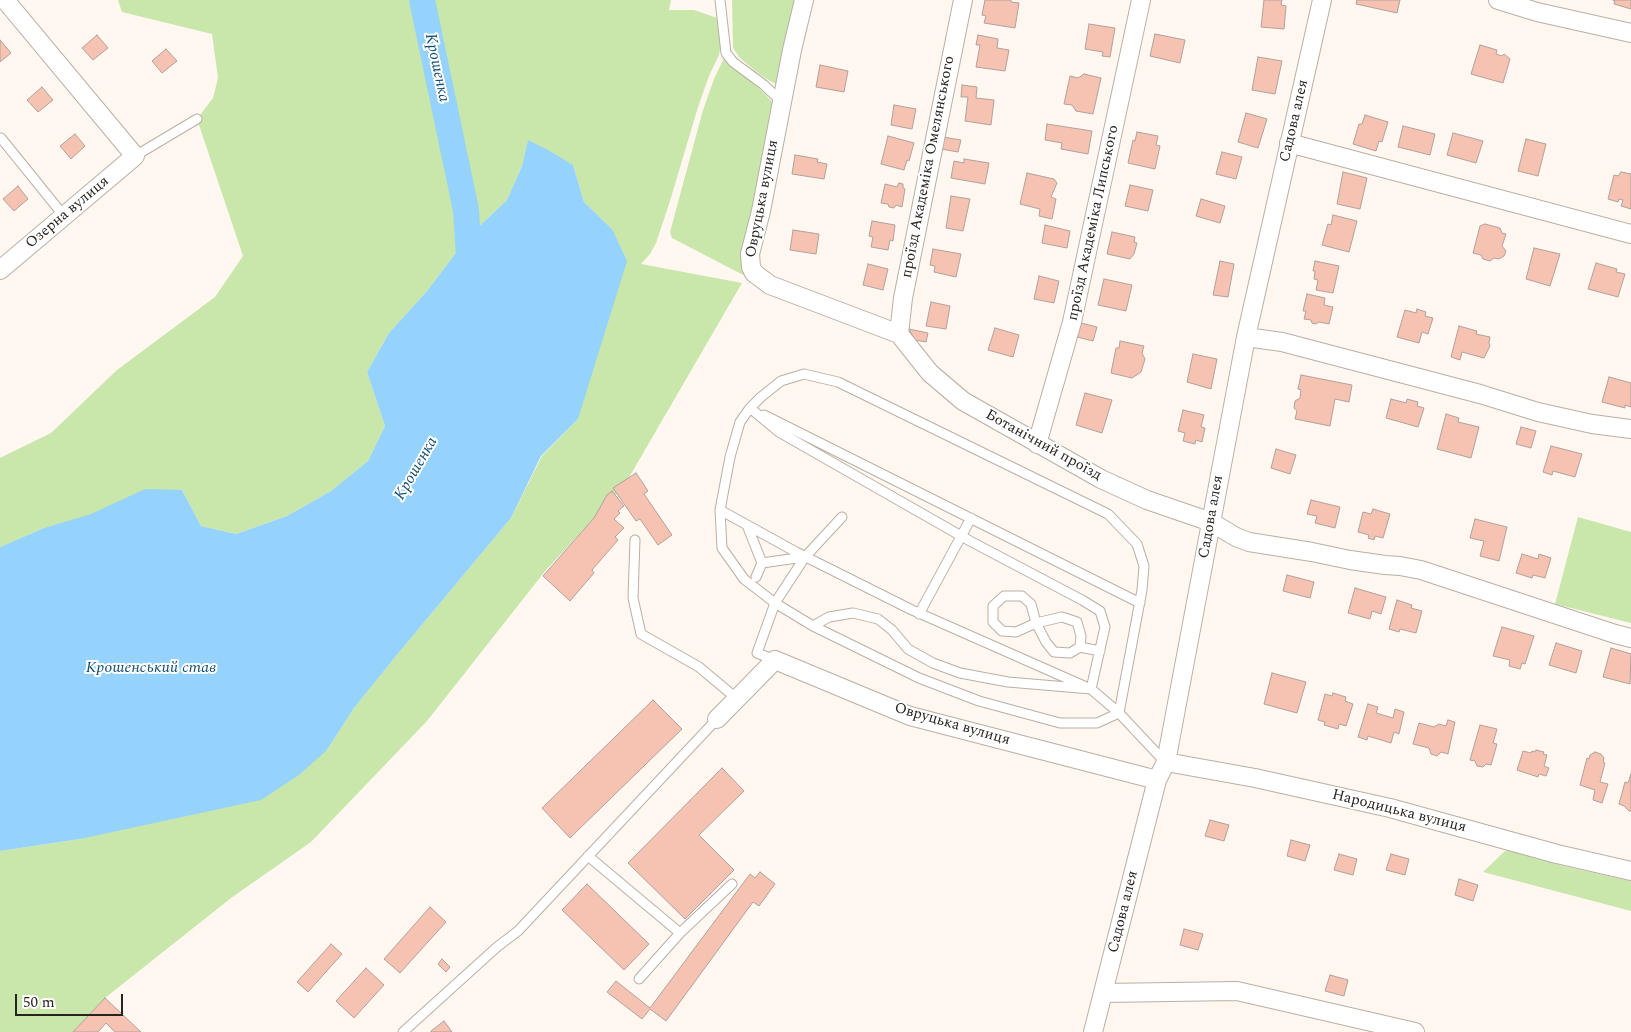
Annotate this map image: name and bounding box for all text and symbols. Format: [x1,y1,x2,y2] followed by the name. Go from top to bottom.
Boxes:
[419,32,453,104] water label: Крошенка
[899,54,959,280] street label: проїзд Академіка Омелянського
[1277,78,1313,164] street label: Садова алея
[1064,124,1124,322] street label: проїзд Академіка Липського
[743,139,783,259] street label: Овруцька вулиця
[23,173,113,253] street label: Озерна вулиця
[982,407,1104,485] street label: Ботанічний проїзд
[391,434,443,504] water label: Крошенка
[1196,474,1228,560] street label: Садова алея
[86,659,216,679] water label: Крошенський став
[892,700,1012,750] street label: Овруцька вулиця
[1330,787,1468,837] street label: Народицька вулиця
[1105,869,1143,955] street label: Садова алея
[18,984,125,1016] scale bar
[23,991,55,1014] text: 50 m

